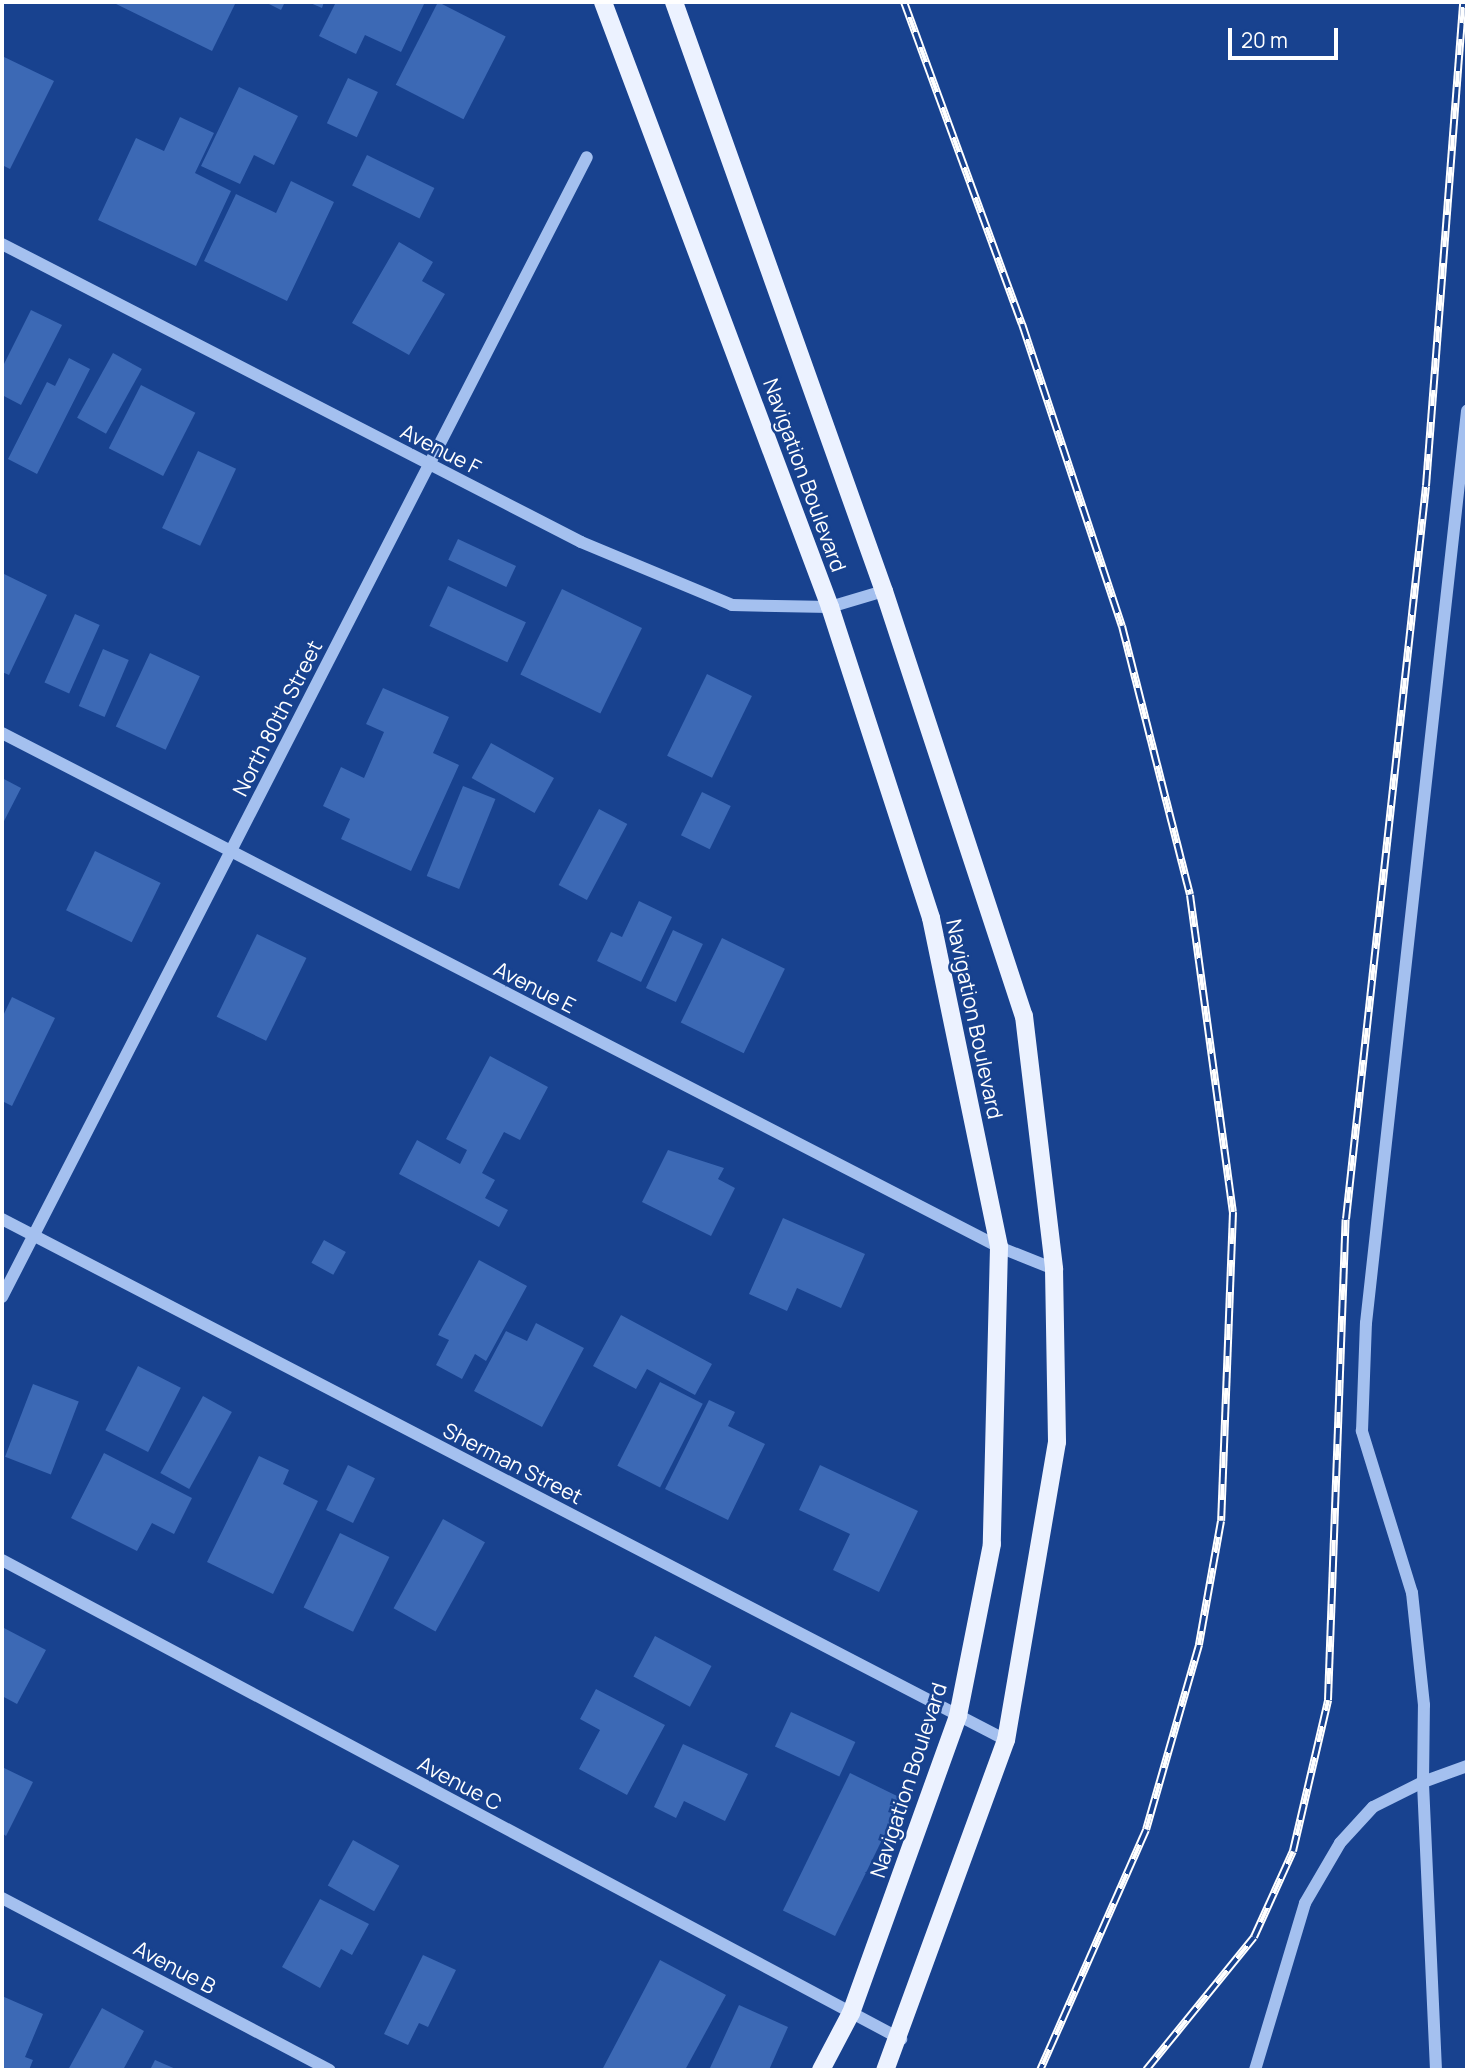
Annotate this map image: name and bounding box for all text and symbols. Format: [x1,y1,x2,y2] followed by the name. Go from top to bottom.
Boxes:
[1231,14,1341,58] scale bar
[1241,26,1288,54] text: 20 m
[758,375,852,575] street label: Navigation Boulevard
[397,418,485,480] street label: Avenue F
[227,636,327,800] street label: North 80th Street
[941,917,1009,1121] street label: Navigation Boulevard
[490,956,580,1018] street label: Avenue E
[439,1417,587,1509] street label: Sherman Street
[865,1679,951,1881] street label: Navigation Boulevard
[414,1750,506,1816] street label: Avenue C
[130,1935,220,1999] street label: Avenue B

